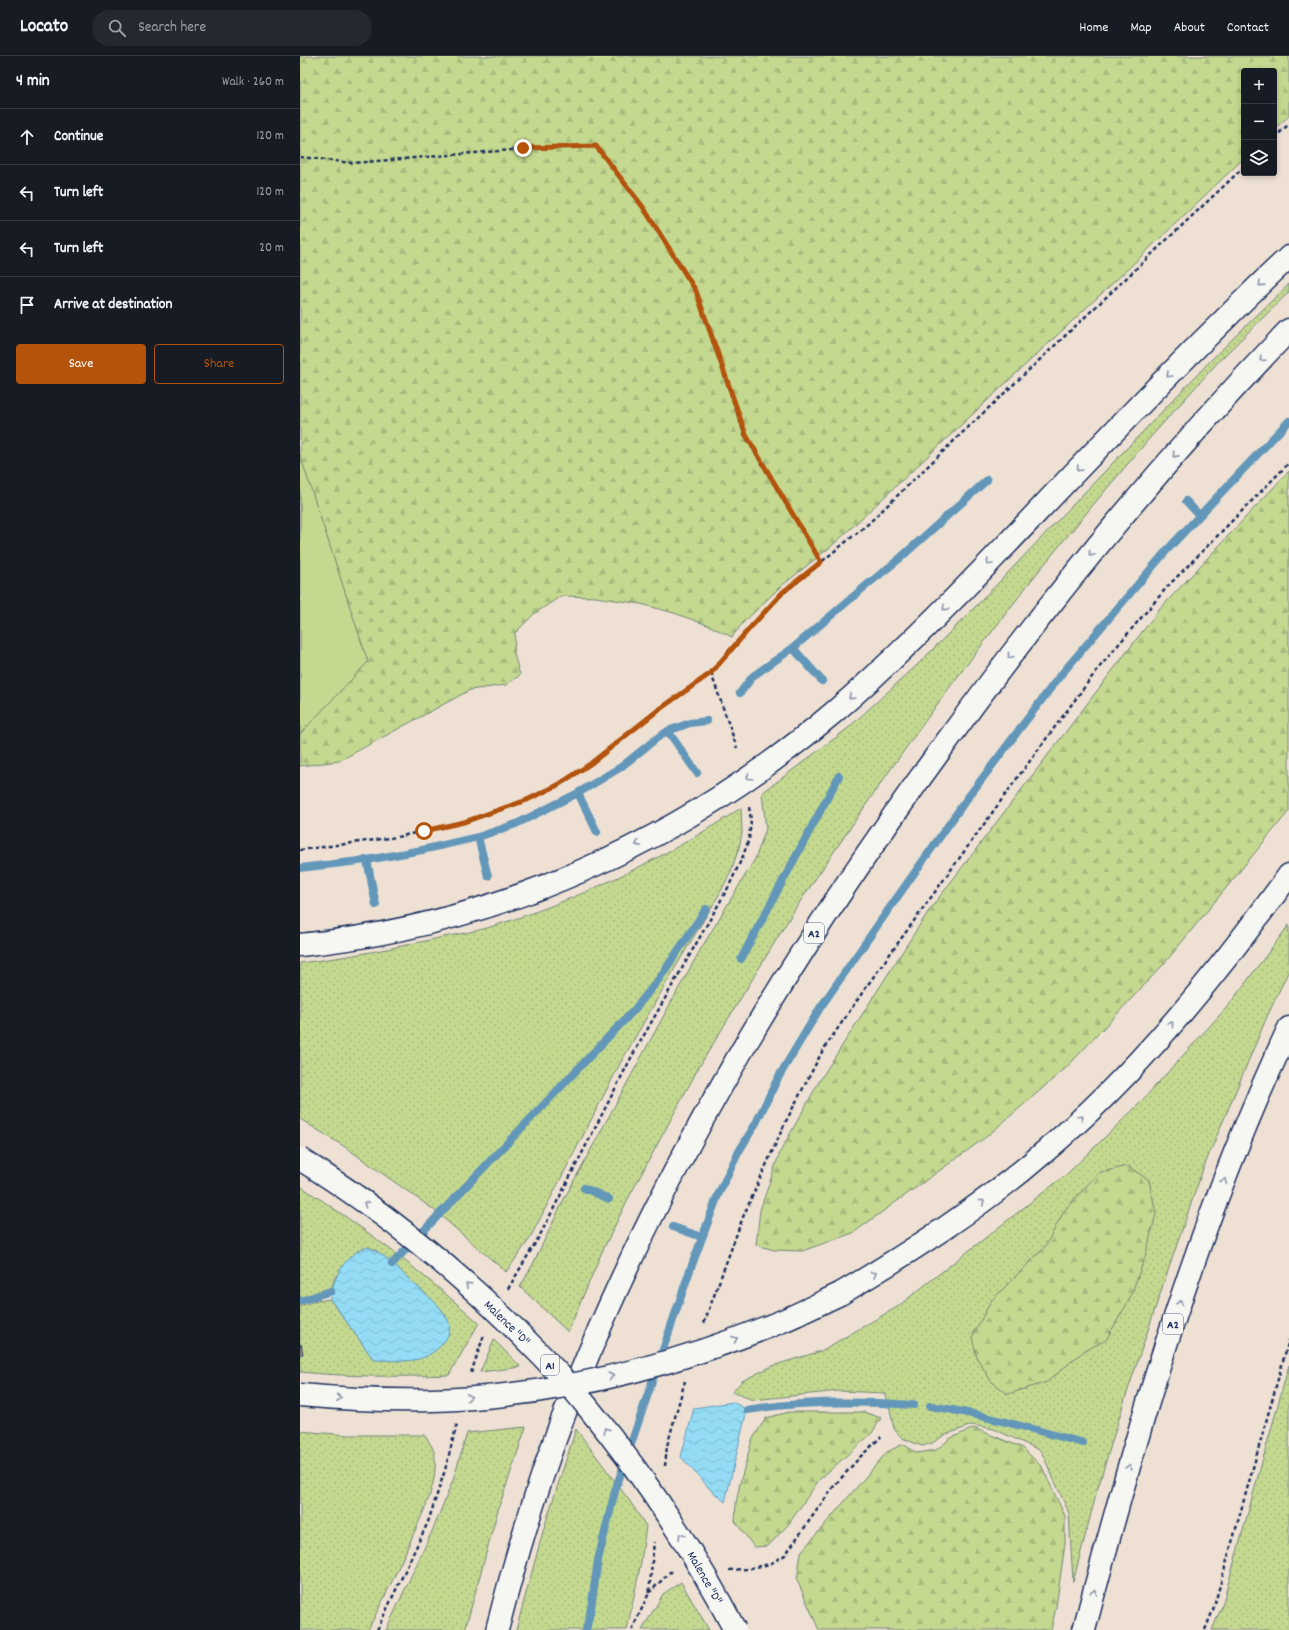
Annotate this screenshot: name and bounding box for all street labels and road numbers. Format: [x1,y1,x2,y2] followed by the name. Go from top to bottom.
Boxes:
[804,923,824,943] road number: A2
[479,1297,534,1351] street label: Malence "D"
[1163,1314,1183,1334] road number: A2
[541,1355,559,1375] road number: A1
[681,1548,727,1608] street label: Malence "D"

